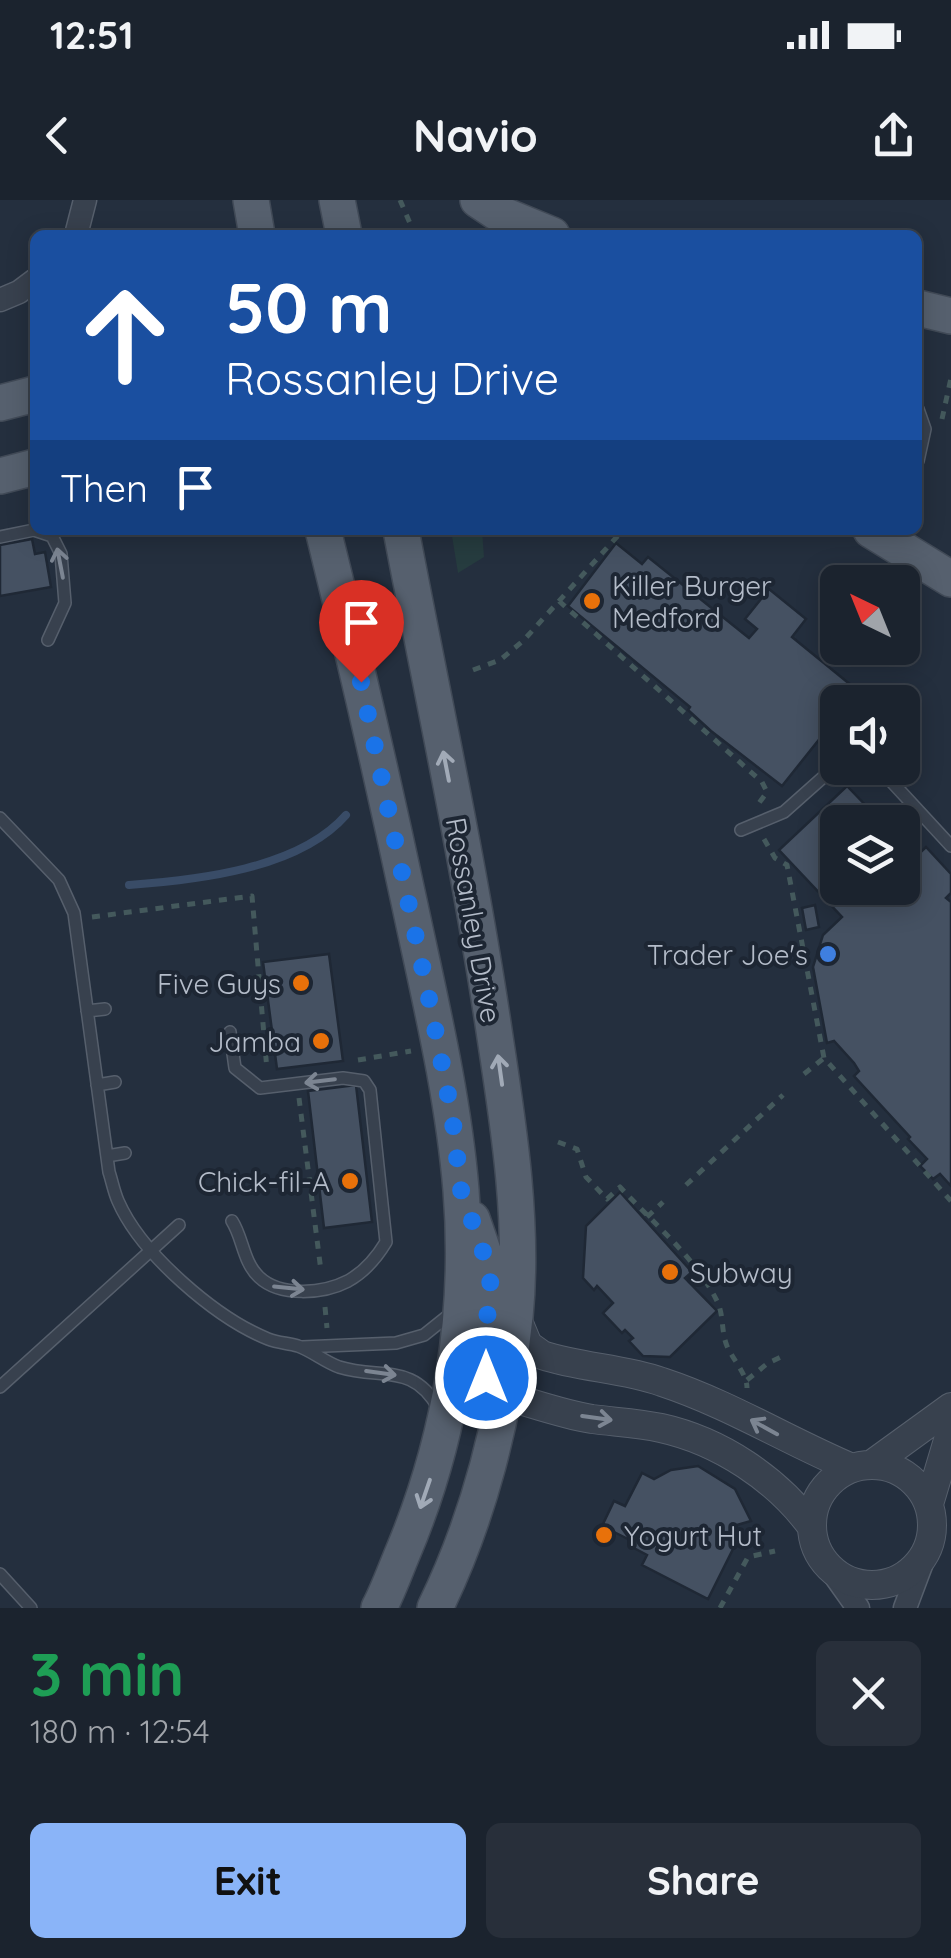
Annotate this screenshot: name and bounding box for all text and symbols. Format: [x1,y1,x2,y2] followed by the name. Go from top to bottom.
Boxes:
[50,11,133,59] text: 12:51
[413,107,538,163] text: Navio
[30,108,85,163] icon: back
[866,108,921,163] icon: share
[225,263,392,351] text: 50 m
[60,270,190,400] icon: ahead
[225,350,559,406] text: Rossanley Drive
[168,460,223,515] icon: arrive
[60,464,148,512] text: Then
[50,547,69,580] one-way arrow
[820,565,920,665] north arrow
[820,565,920,905] map controls
[612,568,772,635] place label: Killer Burger Medford
[319,580,404,683] pin
[581,590,603,612] marker: Killer Burger Medford
[334,595,389,650] icon: arrive
[820,685,920,785] button: sound
[436,751,455,783] one-way arrow
[820,805,920,905] button: layers
[439,815,509,1025] street label: Rossanley Drive
[647,937,808,972] place label: Trader Joe's
[817,943,839,965] marker: Trader Joe's
[157,966,281,1001] place label: Five Guys
[290,972,312,994] marker: Five Guys
[209,1024,301,1059] place label: Jamba
[310,1030,332,1052] marker: Jamba
[490,1054,509,1087] one-way arrow
[304,1072,336,1091] one-way arrow
[198,1164,330,1199] place label: Chick-fil-A
[339,1170,361,1192] marker: Chick-fil-A
[690,1255,793,1290] place label: Subway
[659,1261,681,1283] marker: Subway
[272,1279,305,1298] one-way arrow
[434,1326,538,1430] position arrow
[365,1364,397,1383] one-way arrow
[580,1410,613,1428] one-way arrow
[750,1417,779,1437] one-way arrow
[415,1477,433,1509] one-way arrow
[624,1518,762,1553] place label: Yogurt Hut
[593,1524,615,1546] marker: Yogurt Hut
[30,1636,184,1711] text: 3 min
[816,1641,921,1746] button: close
[30,1711,210,1751] text: 180 m · 12:54
[30,1823,466,1938] button: Exit
[486,1823,921,1938] button: Share

